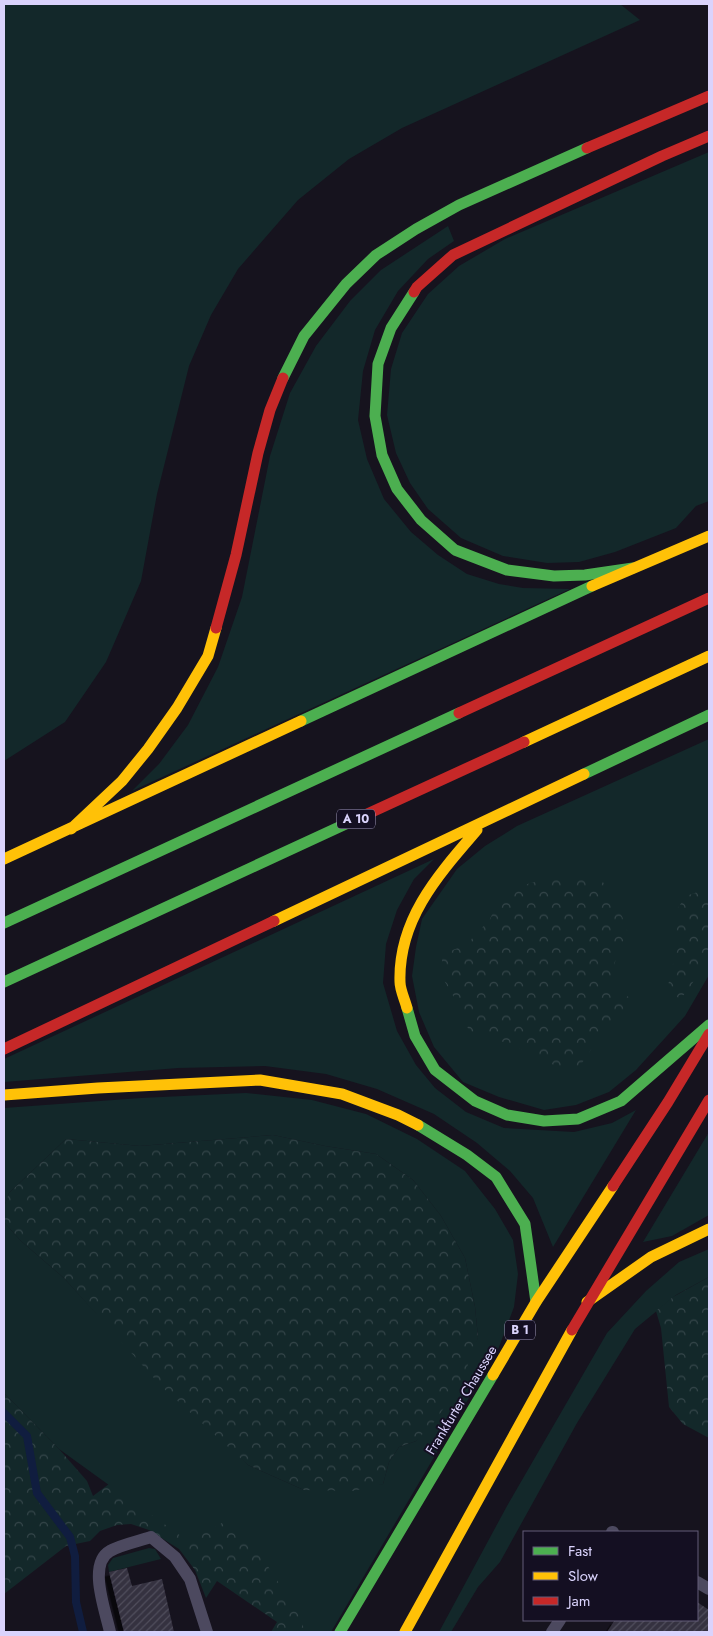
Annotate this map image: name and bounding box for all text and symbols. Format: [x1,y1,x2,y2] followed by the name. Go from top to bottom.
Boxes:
[337,810,375,829] road number: A 10
[505,1320,535,1340] road number: B 1
[420,1342,502,1458] street label: Frankfurter Chaussee
[523,1531,698,1621] legend
[568,1540,592,1562] text: Fast
[568,1565,599,1587] text: Slow
[566,1590,591,1612] text: Jam

